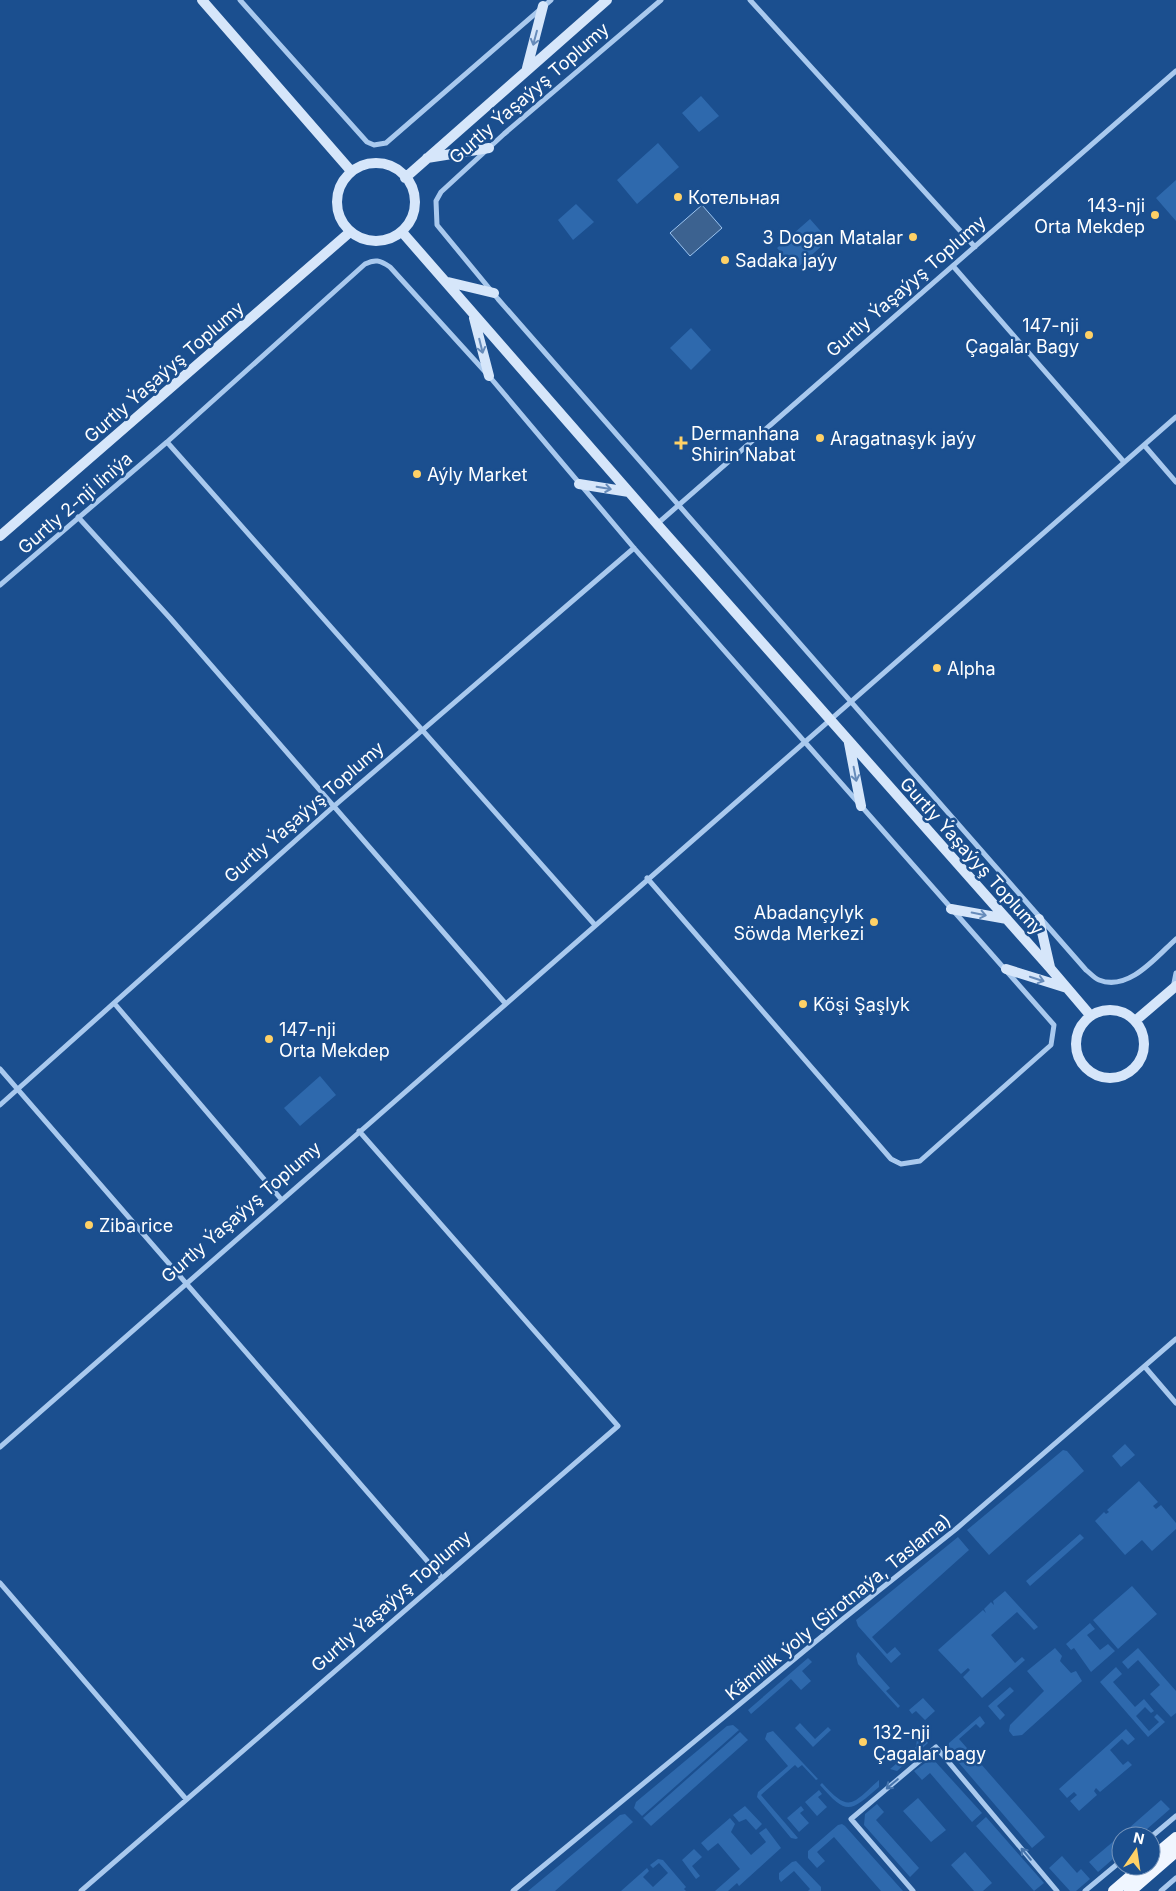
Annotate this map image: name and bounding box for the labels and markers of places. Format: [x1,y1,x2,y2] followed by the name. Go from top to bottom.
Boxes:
[688,187,780,208] place label: Котельная
[672,191,684,203] marker: Котельная
[1034,195,1145,237] place label: 143-nji Orta Mekdep
[1149,209,1161,221] marker: 143-nji Orta Mekdep
[762,227,903,248] place label: 3 Dogan Matalar
[907,231,919,243] marker: 3 Dogan Matalar
[735,250,837,271] place label: Sadaka jaýy
[719,254,731,266] marker: Sadaka jaýy
[965,315,1079,357] place label: 147-nji Çagalar Bagy
[1083,329,1095,341] marker: 147-nji Çagalar Bagy
[691,423,800,465] place label: Dermanhana Shirin Nabat
[830,428,976,449] place label: Aragatnaşyk jaýy
[814,432,826,444] marker: Aragatnaşyk jaýy
[675,437,687,449] marker: Dermanhana Shirin Nabat
[427,464,527,485] place label: Aýly Market
[411,468,423,480] marker: Aýly Market
[947,658,996,679] place label: Alpha
[931,662,943,674] marker: Alpha
[734,902,864,944] place label: Abadançylyk Söwda Merkezi
[868,916,880,928] marker: Abadançylyk Söwda Merkezi
[813,994,910,1015] place label: Köşi Şaşlyk
[797,998,809,1010] marker: Köşi Şaşlyk
[279,1019,390,1061] place label: 147-nji Orta Mekdep
[263,1033,275,1045] marker: 147-nji Orta Mekdep
[99,1215,173,1236] place label: Ziba rice
[83,1219,95,1231] marker: Ziba rice
[873,1722,986,1764] place label: 132-nji Çagalar bagy
[857,1736,869,1748] marker: 132-nji Çagalar bagy

